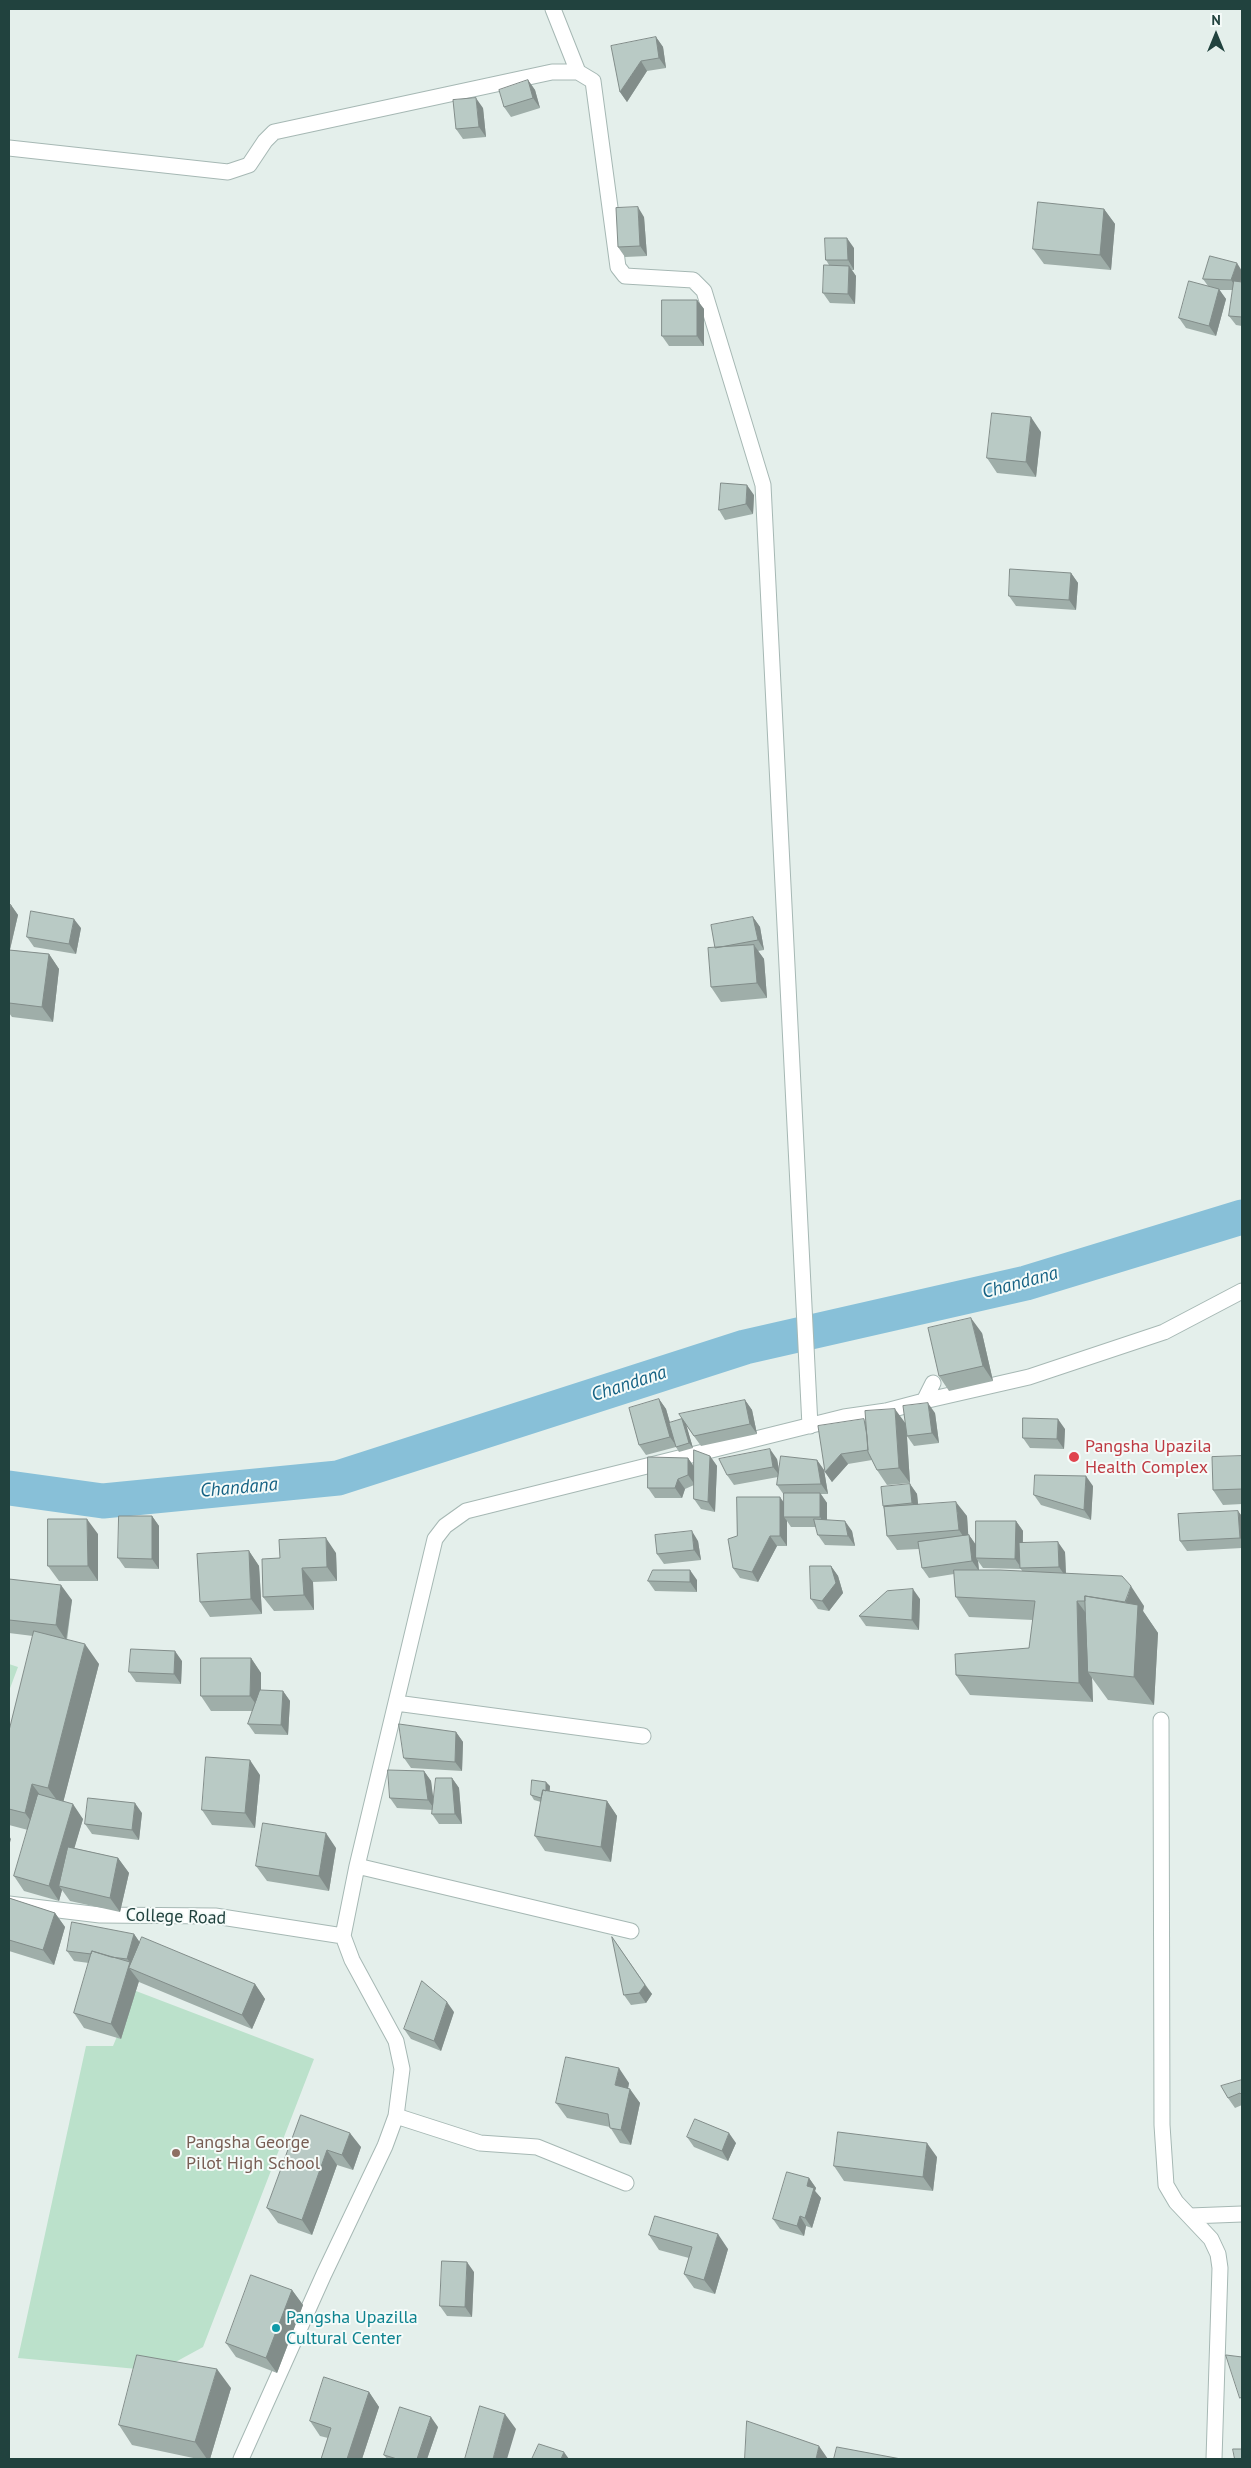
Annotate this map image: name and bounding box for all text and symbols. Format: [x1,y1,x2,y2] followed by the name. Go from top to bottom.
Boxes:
[1191,10,1241,60] north arrow
[1211,11,1221,29] text: N
[980,1262,1060,1304] water label: Chandana
[589,1361,669,1407] water label: Chandana
[1085,1436,1211,1478] place label: Pangsha Upazila Health Complex
[1067,1450,1081,1464] marker: Pangsha Upazila Health Complex
[199,1473,279,1503] water label: Chandana
[125,1904,227,1930] street label: College Road
[186,2132,320,2174] place label: Pangsha George Pilot High School
[170,2147,182,2159] marker: Pangsha George Pilot High School
[286,2307,418,2350] place label: Pangsha Upazilla Cultural Center
[270,2322,282,2334] marker: Pangsha Upazilla Cultural Center

